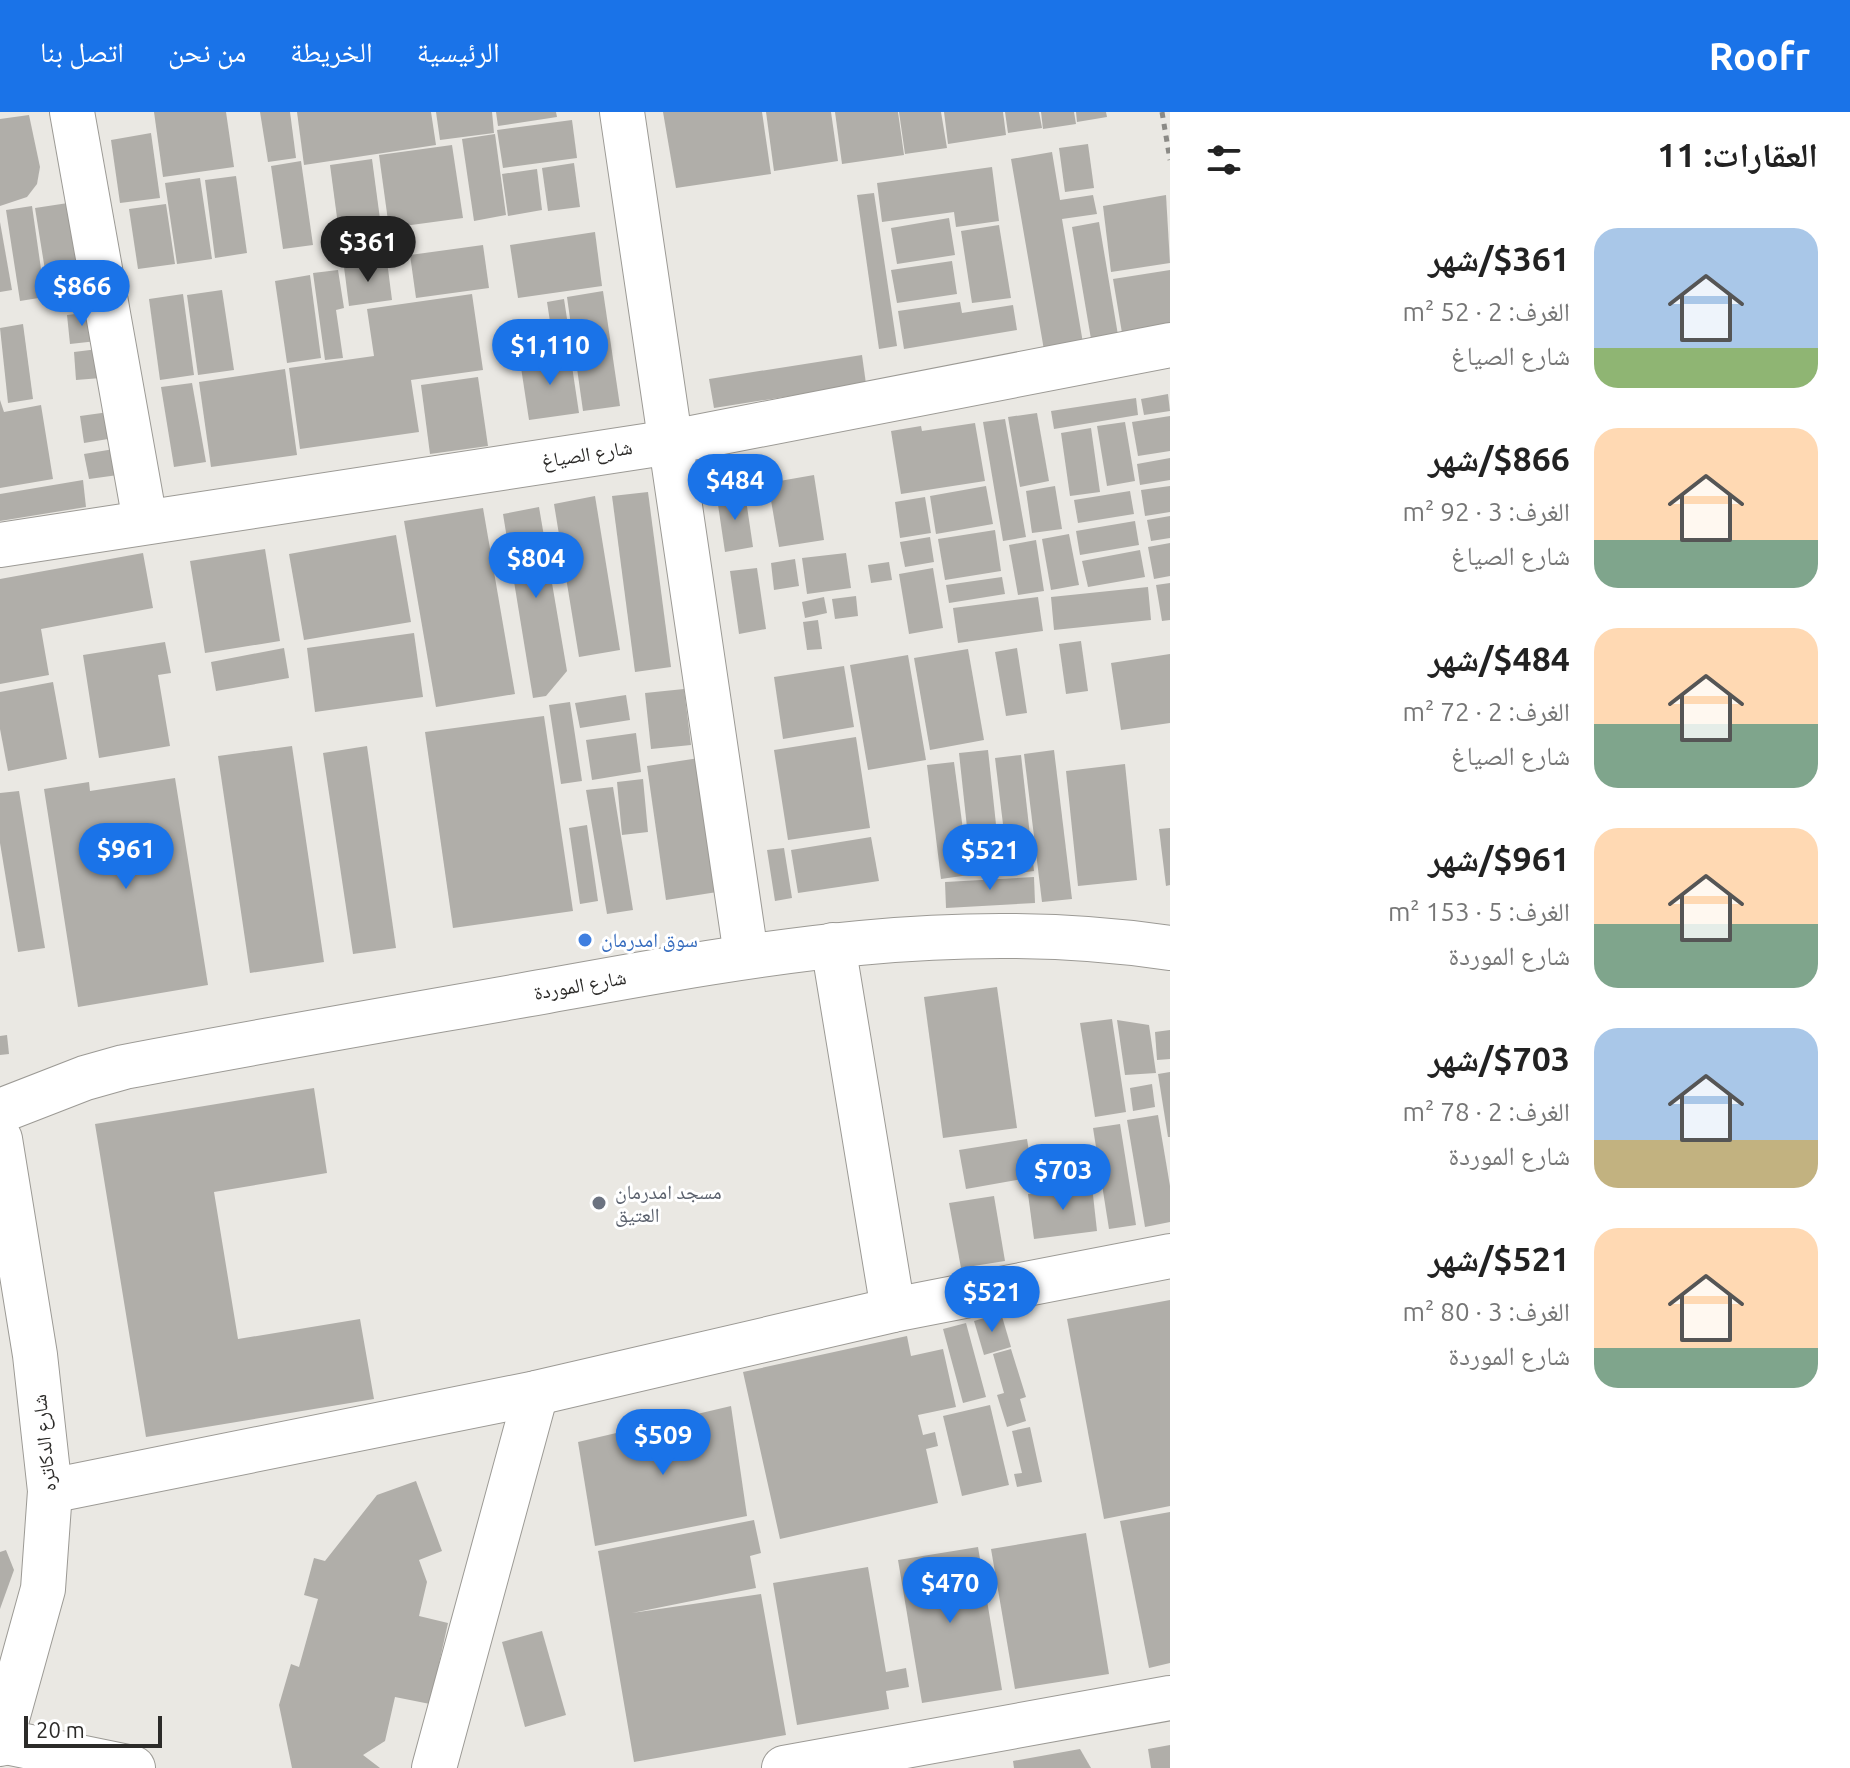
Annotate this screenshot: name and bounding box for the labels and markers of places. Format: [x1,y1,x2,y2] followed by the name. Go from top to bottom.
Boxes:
[321,216,415,284] pin: $361
[35,260,129,328] pin: $866
[485,319,615,387] pin: $1,110
[688,454,782,522] pin: $484
[489,532,583,600] pin: $804
[79,823,173,891] pin: $961
[943,824,1037,892] pin: $521
[601,928,698,952] place label: سوق امدرمان
[576,931,594,949] marker: سوق امدرمان
[1016,1144,1110,1212] pin: $703
[615,1180,722,1227] place label: مسجد امدرمان العتيق
[590,1194,608,1212] marker: مسجد امدرمان العتيق
[945,1266,1039,1334] pin: $521
[616,1409,710,1477] pin: $509
[903,1557,997,1625] pin: $470

